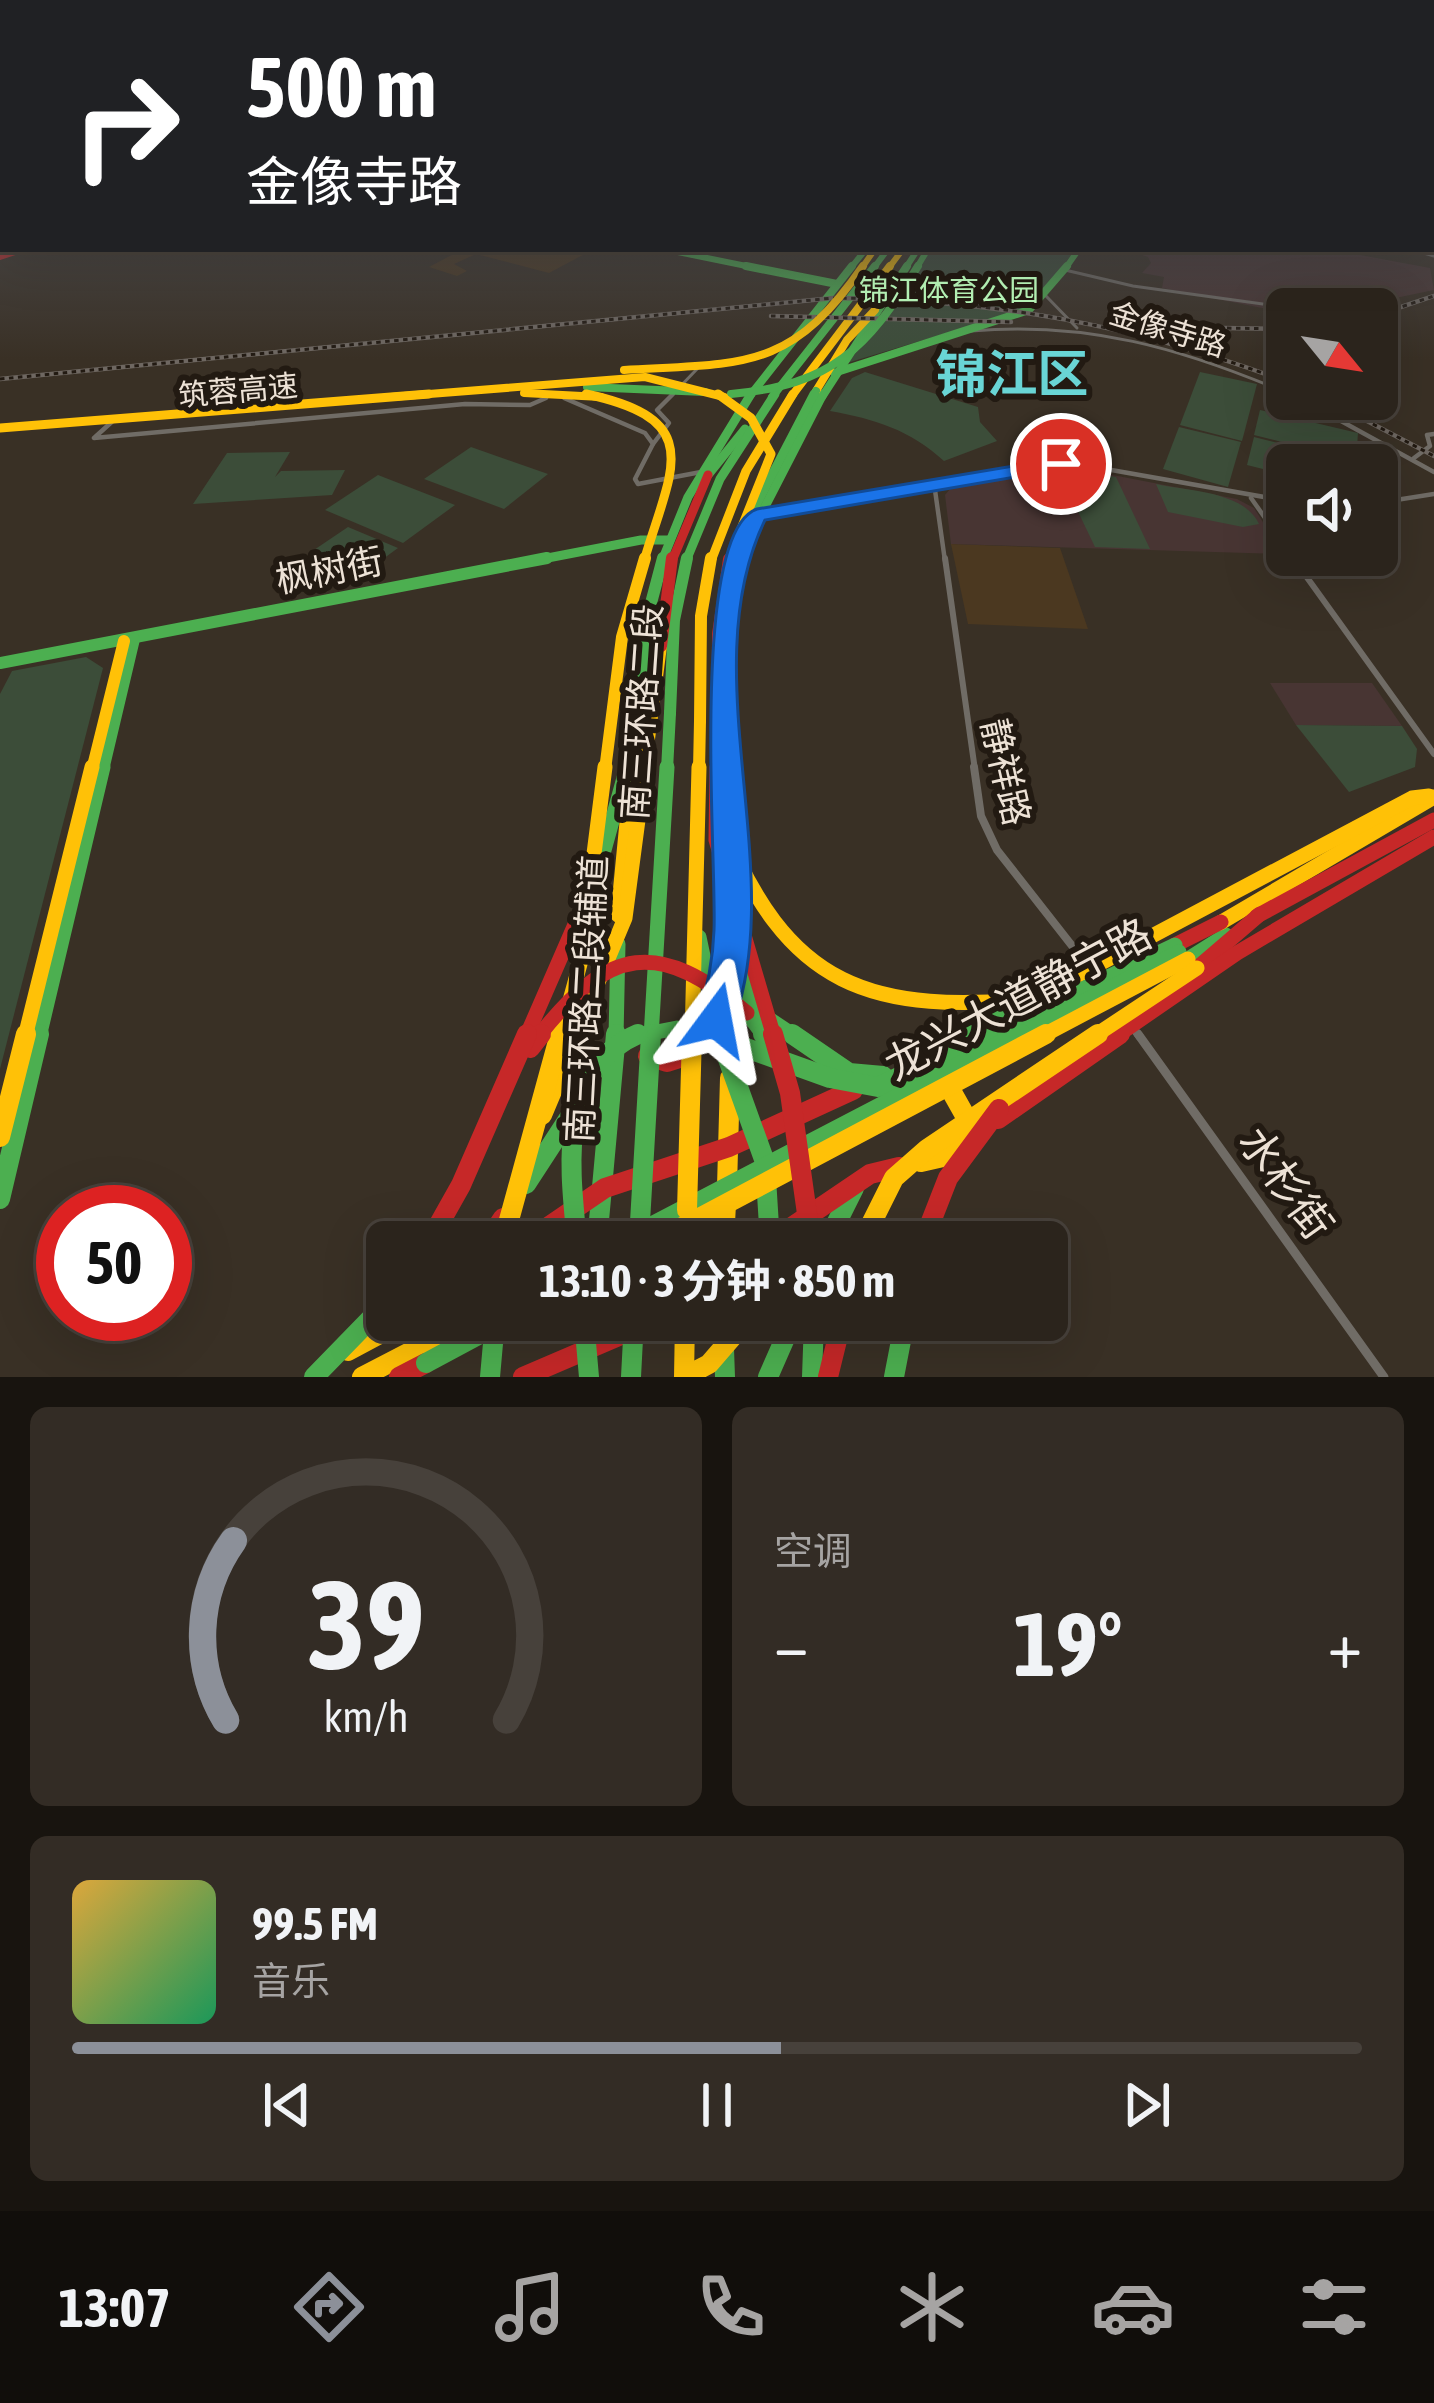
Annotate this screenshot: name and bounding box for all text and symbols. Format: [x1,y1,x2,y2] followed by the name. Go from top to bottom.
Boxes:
[246,39,436,135] text: 500 m
[48,48,204,204] icon: right
[246,151,462,212] text: 金像寺路
[859,273,1039,307] park label: 锦江体育公园
[1266,288,1398,420] north arrow
[1266,288,1398,576] map controls
[1106,295,1230,363] street label: 金像寺路
[935,344,1089,403] district label: 锦江区
[177,368,299,412] street label: 筑蓉高速
[1010,413,1112,515] pin
[1028,431,1094,497] icon: arrive
[1266,444,1398,576] button: sound
[272,539,386,601] street label: 枫树街
[613,603,669,821] street label: 南三环路二段
[973,715,1039,829] street label: 静祥路
[557,854,615,1144] street label: 南三环路二段辅道
[877,909,1159,1089] street label: 龙兴大道静宁路
[653,957,779,1083] position arrow
[1230,1118,1342,1248] street label: 水杉街
[36,1185,192,1341] speed limit sign: 50
[539,1255,895,1307] text: 13:10 · 3 分钟 · 850 m
[774,1529,852,1573] text: 空调
[307,1552,425,1695] text: 39
[1013,1592,1123,1695] text: 19°
[774,1606,808,1682] text: −
[1328,1606,1362,1682] text: +
[323,1691,409,1740] text: km/h
[252,1898,378,1950] text: 99.5 FM
[252,1959,330,2003] text: 音乐
[254,2072,320,2138] icon: previous
[684,2072,750,2138] icon: pause
[1114,2072,1180,2138] icon: next
[287,2265,371,2349] icon: directions
[488,2265,572,2349] icon: music
[689,2265,773,2349] icon: phone
[890,2265,974,2349] icon: climate
[1091,2265,1175,2349] icon: car
[1292,2265,1376,2349] icon: filters
[58,2277,171,2338] text: 13:07

